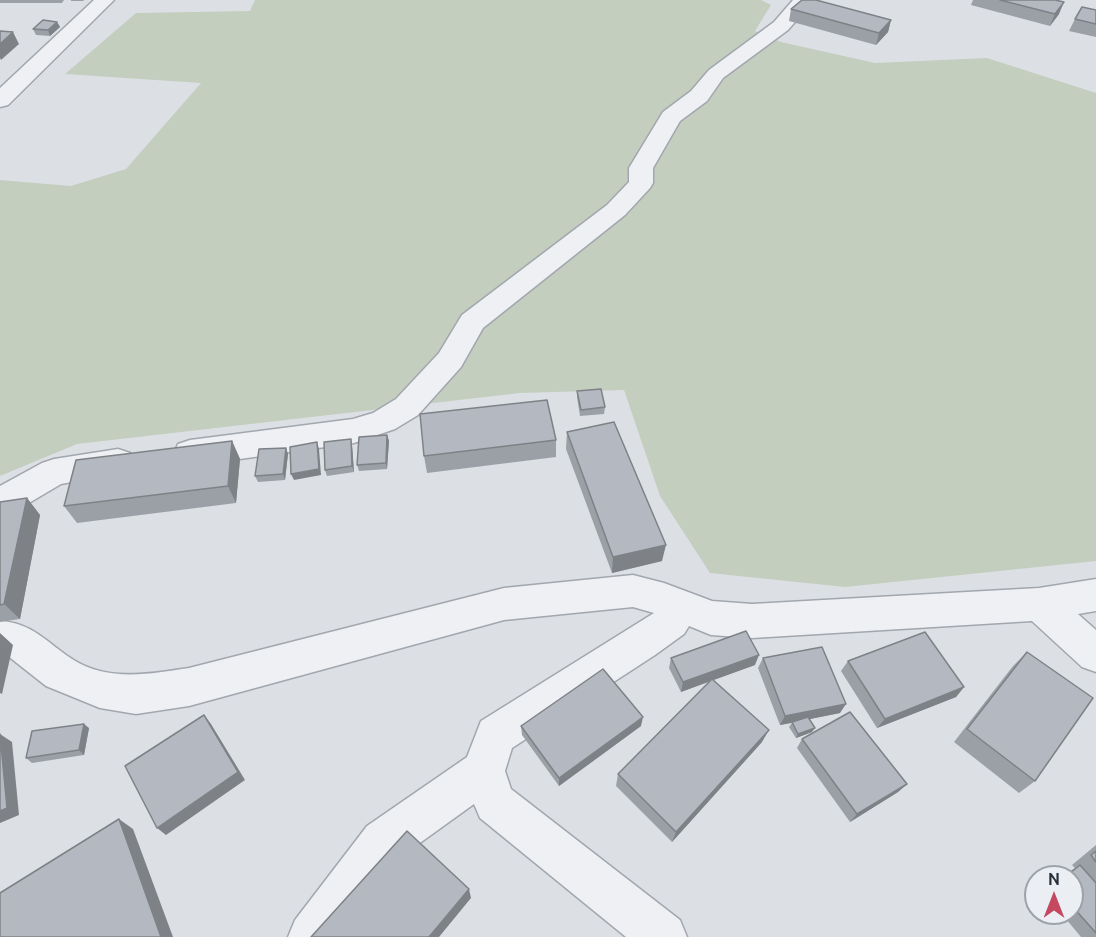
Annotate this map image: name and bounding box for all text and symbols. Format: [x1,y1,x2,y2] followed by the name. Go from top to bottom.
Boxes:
[1024,865,1084,925] north arrow
[1048,870,1060,888] text: N

